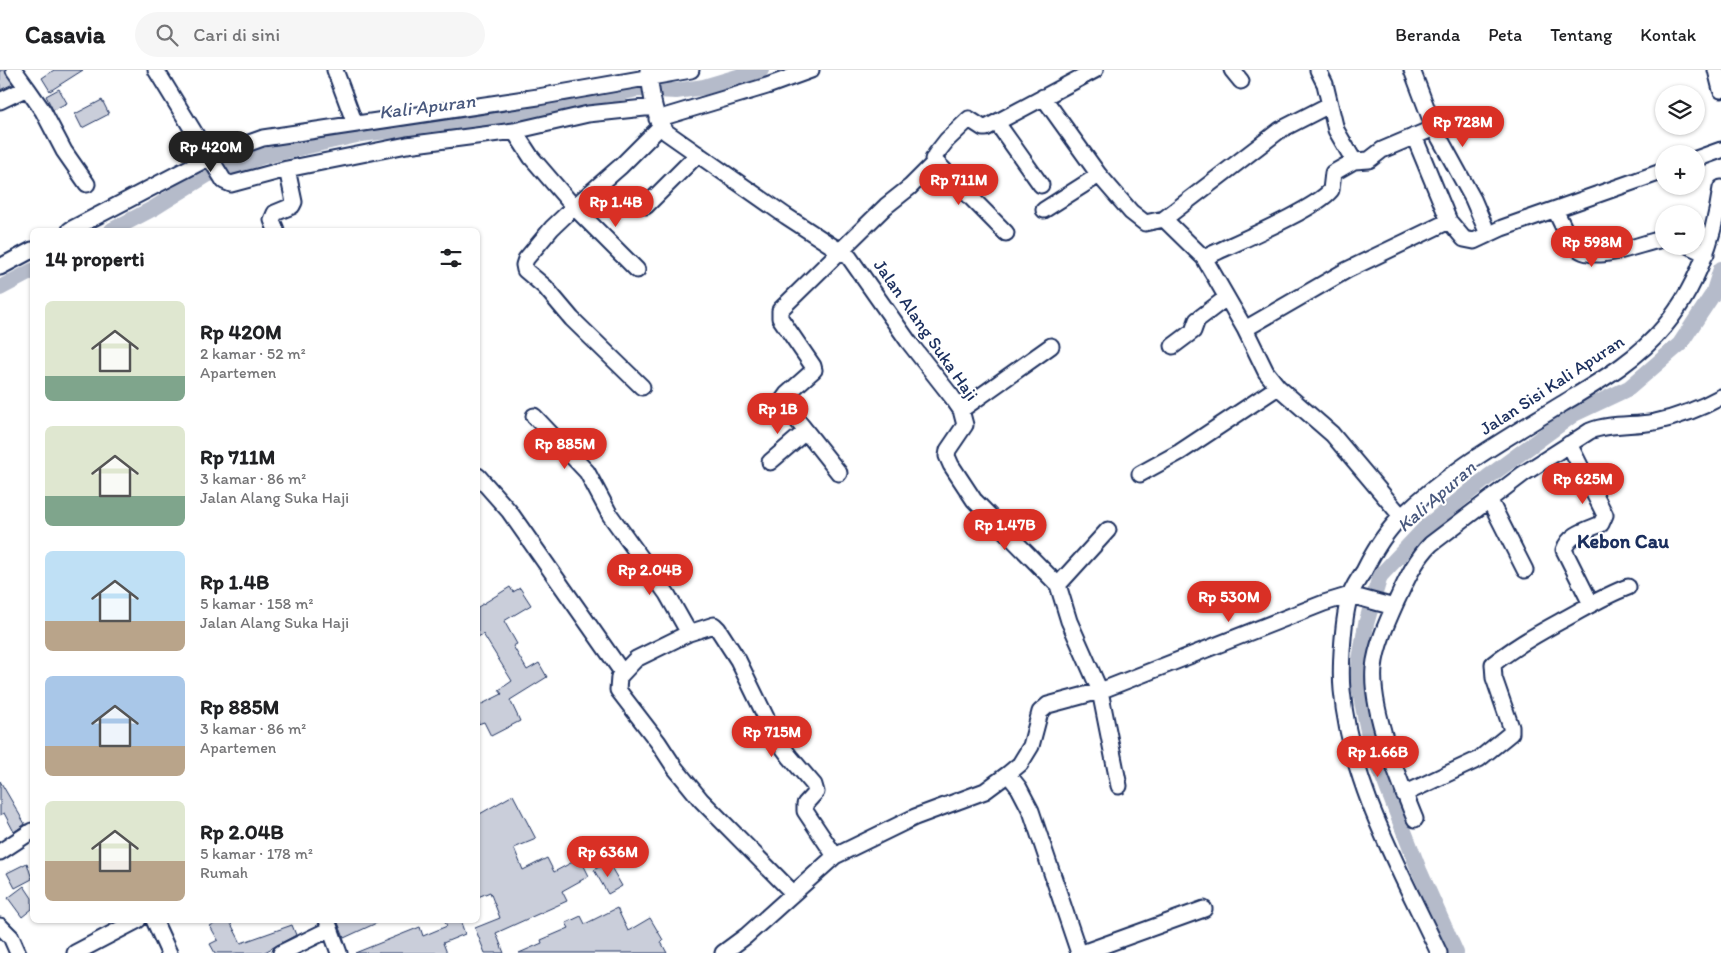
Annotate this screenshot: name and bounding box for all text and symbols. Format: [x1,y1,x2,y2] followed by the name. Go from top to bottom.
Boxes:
[135,12,485,57] search box
[25,20,105,49] text: Casavia
[153,21,181,49] icon: search
[193,23,280,46] text: Cari di sini
[1395,24,1460,46] text: Beranda
[1488,24,1522,46] text: Peta
[1550,24,1612,46] text: Tentang
[1640,24,1696,46] text: Kontak
[1655,85,1705,255] map controls
[1655,85,1705,135] button: layers
[378,89,477,124] water label: Kali Apuran
[1417,106,1509,148] pin: Rp 728M
[1433,112,1493,131] text: Rp 728M
[165,131,257,173] pin: Rp 420M
[180,137,242,156] text: Rp 420M
[1655,145,1705,195] button: +
[913,164,1005,206] pin: Rp 711M
[930,170,988,189] text: Rp 711M
[570,186,662,228] pin: Rp 1.4B
[590,192,642,211] text: Rp 1.4B
[1655,205,1705,255] button: −
[1546,226,1638,268] pin: Rp 598M
[1562,232,1622,251] text: Rp 598M
[437,244,465,272] icon: filters
[45,246,144,271] text: 14 properti
[869,255,983,405] street label: Jalan Alang Suka Haji
[200,319,282,344] text: Rp 420M
[85,321,145,381] icon: home
[1476,330,1628,440] street label: Jalan Sisi Kali Apuran
[200,344,306,363] text: 2 kamar · 52 m²
[200,363,276,382] text: Apartemen
[743,392,813,435] pin: Rp 1B
[758,399,798,418] text: Rp 1B
[519,428,611,470] pin: Rp 885M
[535,434,595,453] text: Rp 885M
[200,444,275,469] text: Rp 711M
[85,446,145,506] icon: home
[1392,456,1481,537] water label: Kali Apuran
[1537,462,1629,505] pin: Rp 625M
[200,469,306,488] text: 3 kamar · 86 m²
[1553,469,1613,488] text: Rp 625M
[200,488,349,507] text: Jalan Alang Suka Haji
[953,508,1057,551] pin: Rp 1.47B
[975,515,1035,534] text: Rp 1.47B
[1577,529,1669,553] district label: Kebon Cau
[598,554,702,596] pin: Rp 2.04B
[618,560,682,579] text: Rp 2.04B
[200,569,269,594] text: Rp 1.4B
[85,571,145,631] icon: home
[1183,580,1275,623] pin: Rp 530M
[1198,587,1260,606] text: Rp 530M
[200,594,313,613] text: 5 kamar · 158 m²
[200,613,349,632] text: Jalan Alang Suka Haji
[200,694,280,719] text: Rp 885M
[85,696,145,756] icon: home
[726,716,818,758] pin: Rp 715M
[200,719,306,738] text: 3 kamar · 86 m²
[743,722,801,741] text: Rp 715M
[1326,736,1430,778] pin: Rp 1.66B
[200,738,276,757] text: Apartemen
[1348,742,1408,761] text: Rp 1.66B
[200,819,284,844] text: Rp 2.04B
[85,821,145,881] icon: home
[562,836,654,878] pin: Rp 636M
[578,842,638,861] text: Rp 636M
[200,844,313,863] text: 5 kamar · 178 m²
[200,863,248,882] text: Rumah

